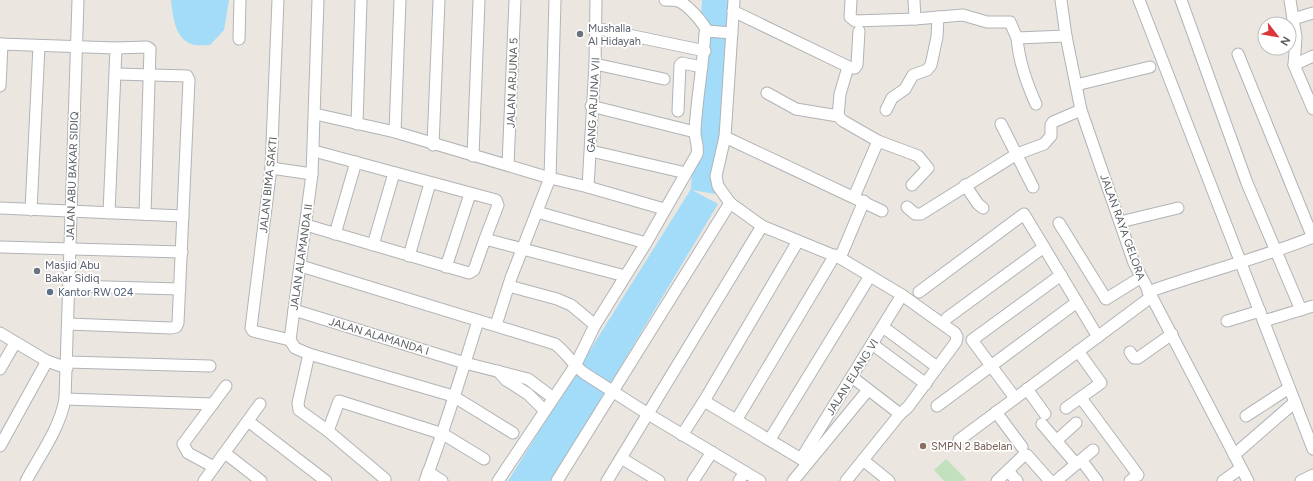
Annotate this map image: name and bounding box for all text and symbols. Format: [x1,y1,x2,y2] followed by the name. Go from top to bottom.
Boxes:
[1257,16,1297,56] north arrow
[588,22,641,48] place label: Mushalla Al Hidayah
[575,29,585,39] marker: Mushalla Al Hidayah
[1277,34,1293,48] text: N
[504,38,521,128] street label: JALAN ARJUNA 5
[585,57,602,153] street label: GANG ARJUNA VII
[64,111,81,241] street label: JALAN ABU BAKAR SIDIQ
[257,136,280,234] street label: JALAN BIMA SAKTI
[1097,172,1148,282] street label: JALAN RAYA GELORA
[288,203,315,311] street label: JALAN ALAMANDA II
[45,259,100,285] place label: Masjid Abu Bakar Sidiq
[32,266,42,276] marker: Masjid Abu Bakar Sidiq
[58,286,134,299] place label: Kantor RW 024
[45,287,55,297] marker: Kantor RW 024
[327,315,431,358] street label: JALAN ALAMANDA I
[824,337,881,418] street label: JALAN ELANG VI
[931,440,1012,453] place label: SMPN 2 Babelan
[918,441,928,451] marker: SMPN 2 Babelan

